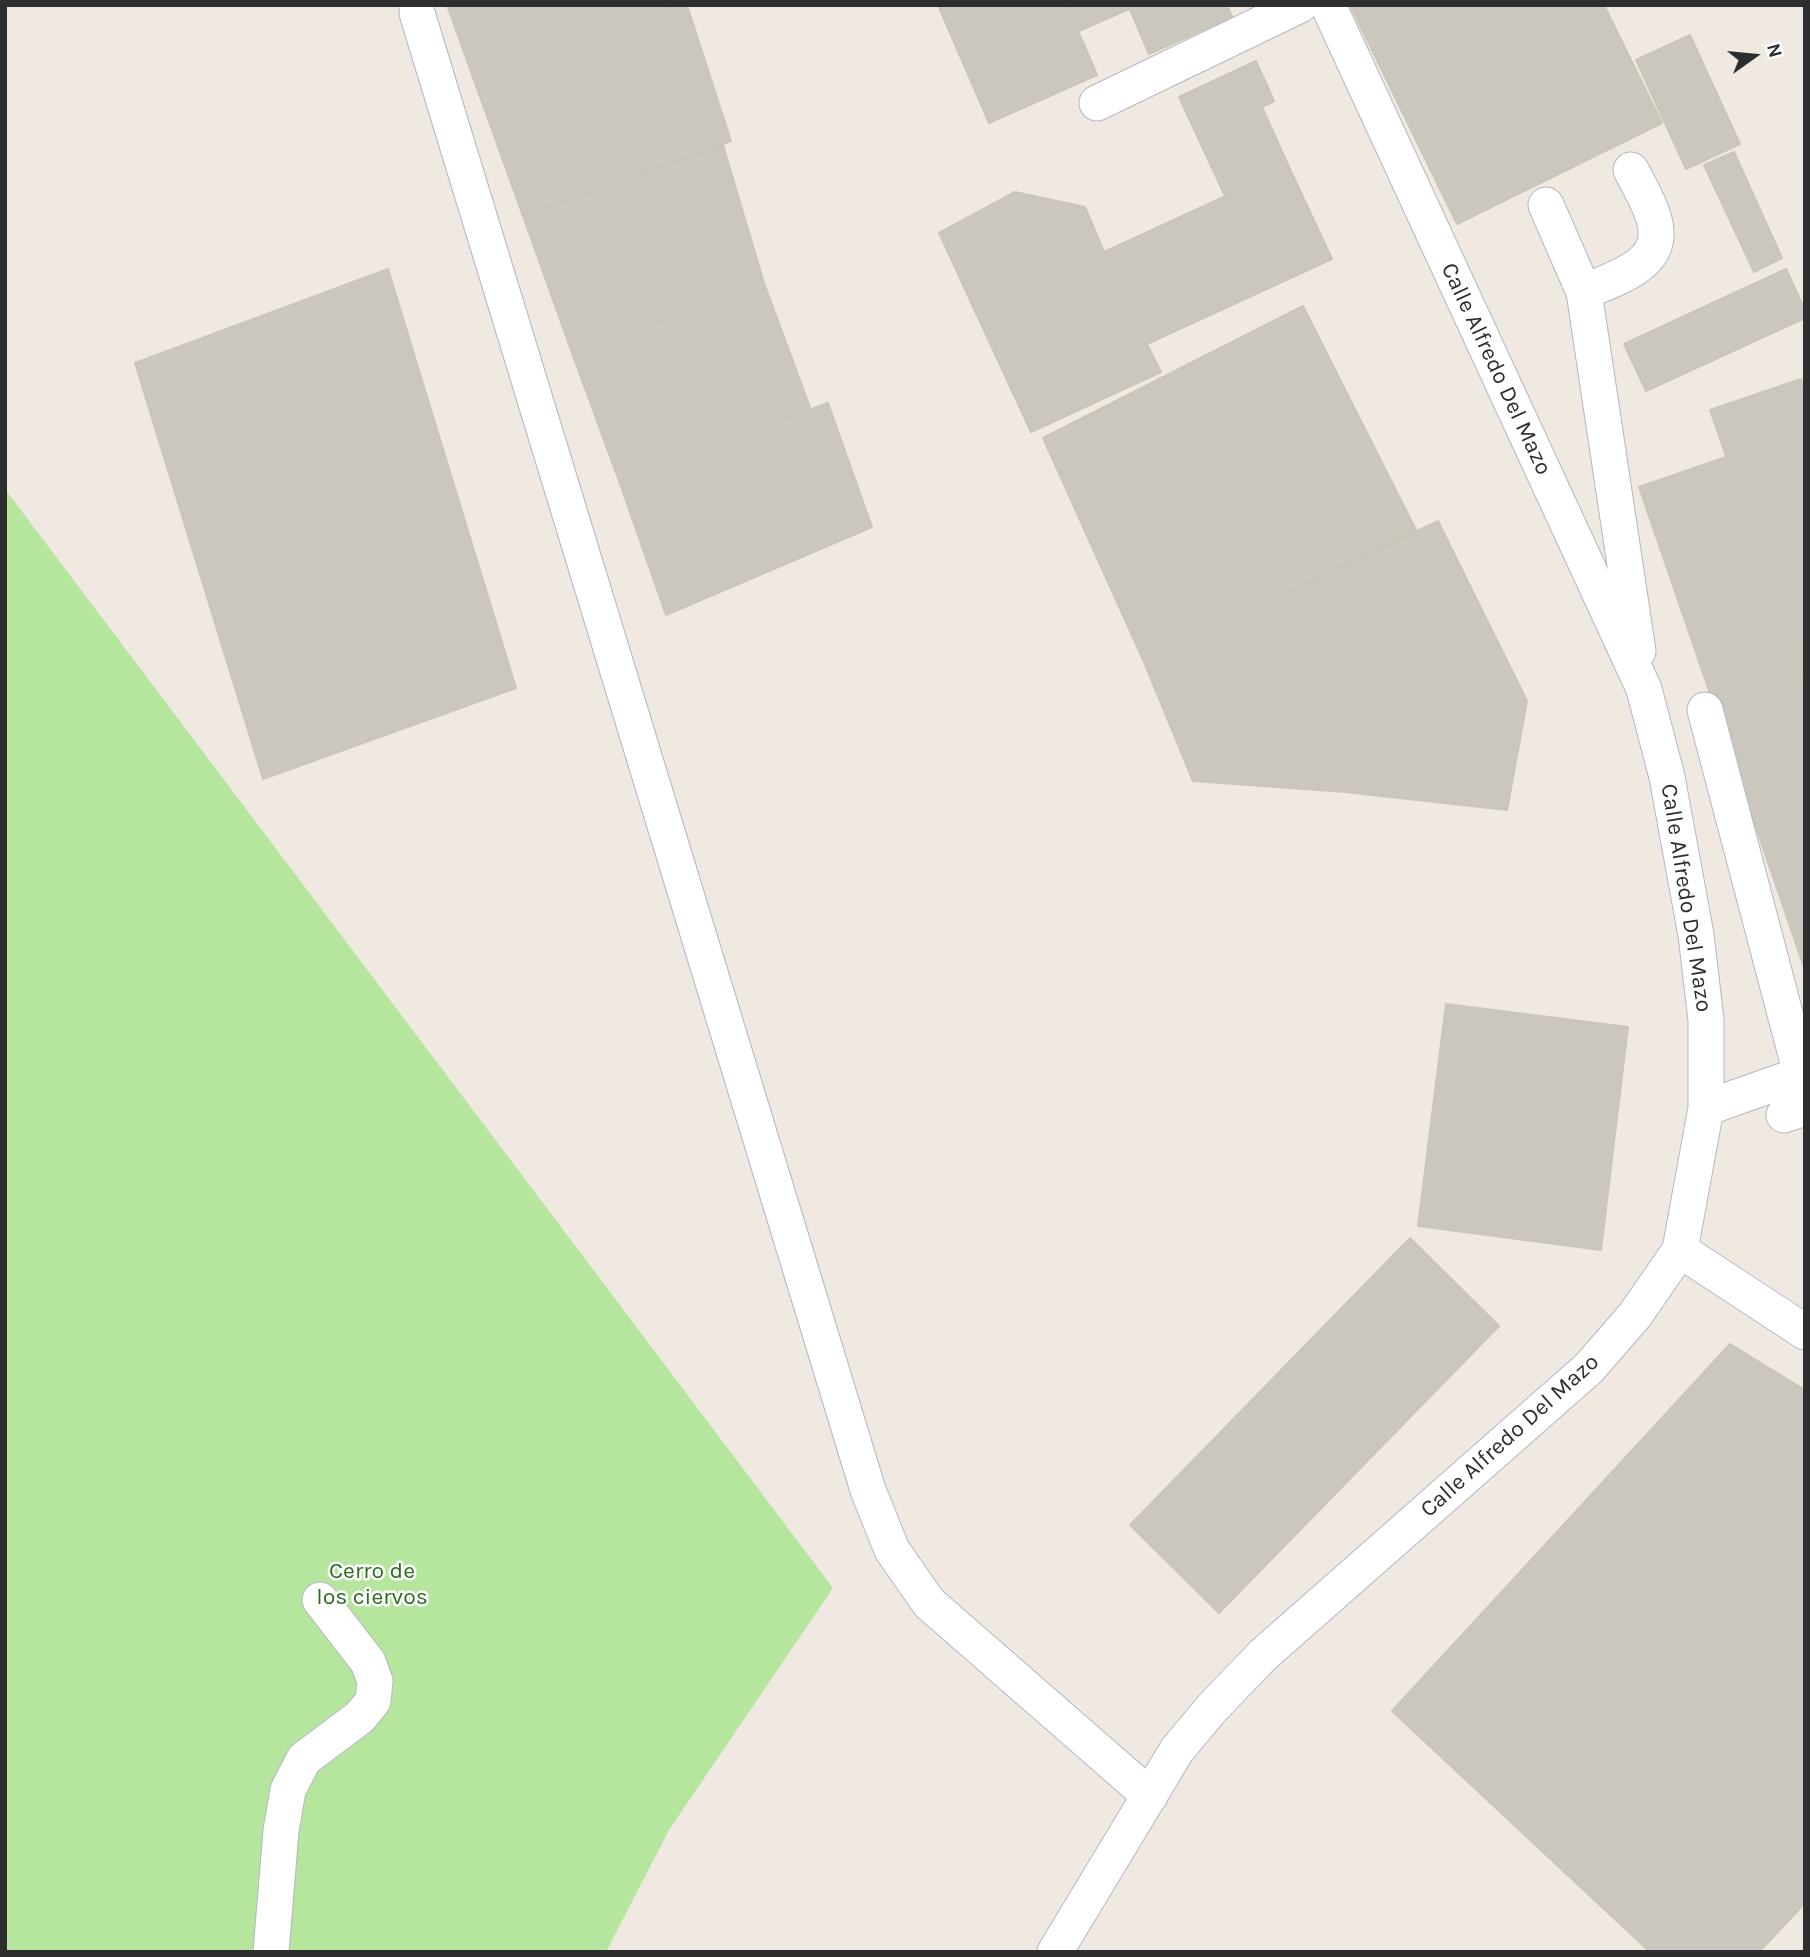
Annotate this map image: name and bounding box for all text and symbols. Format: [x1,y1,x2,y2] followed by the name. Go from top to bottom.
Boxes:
[1719,21,1789,91] north arrow
[1762,41,1787,60] text: N
[1435,259,1557,479] street label: Calle Alfredo Del Mazo
[1654,782,1718,1014] street label: Calle Alfredo Del Mazo
[1415,1349,1605,1523] street label: Calle Alfredo Del Mazo
[316,1557,428,1611] park label: Cerro de los ciervos

